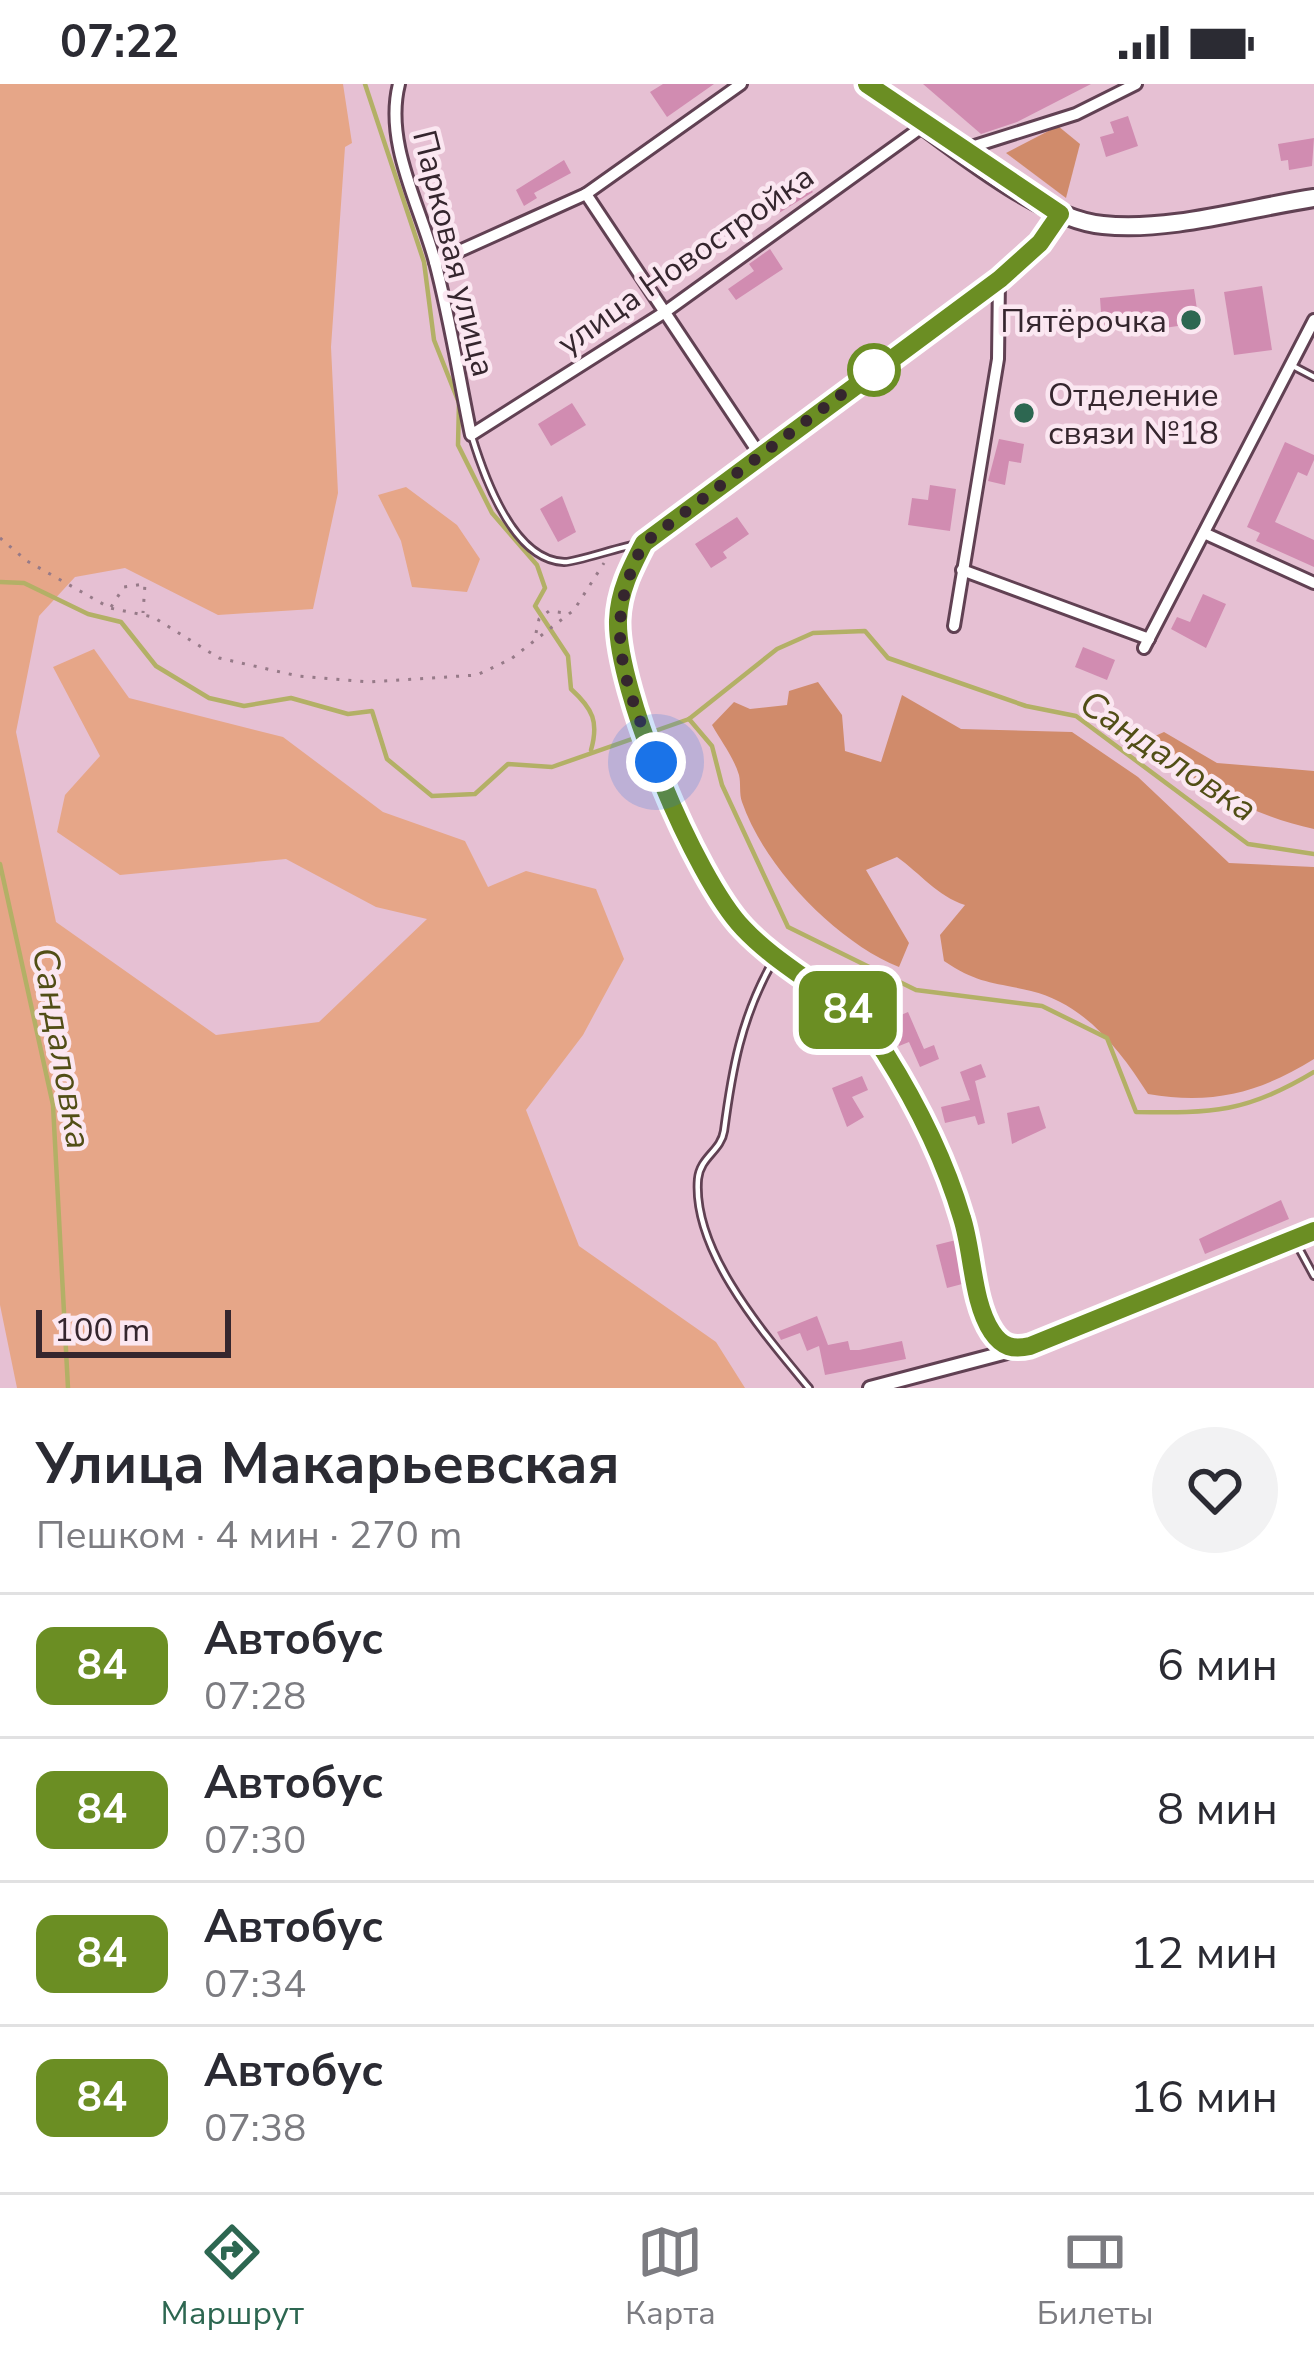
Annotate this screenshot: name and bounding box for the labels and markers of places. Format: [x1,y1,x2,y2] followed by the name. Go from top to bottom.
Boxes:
[1000,299,1167,344] place label: Пятёрочка
[1178,307,1204,333] marker: Пятёрочка
[849,345,899,395] unlabelled marker
[1048,373,1219,456] place label: Отделение связи №18
[1011,400,1037,426] marker: Отделение связи №18

